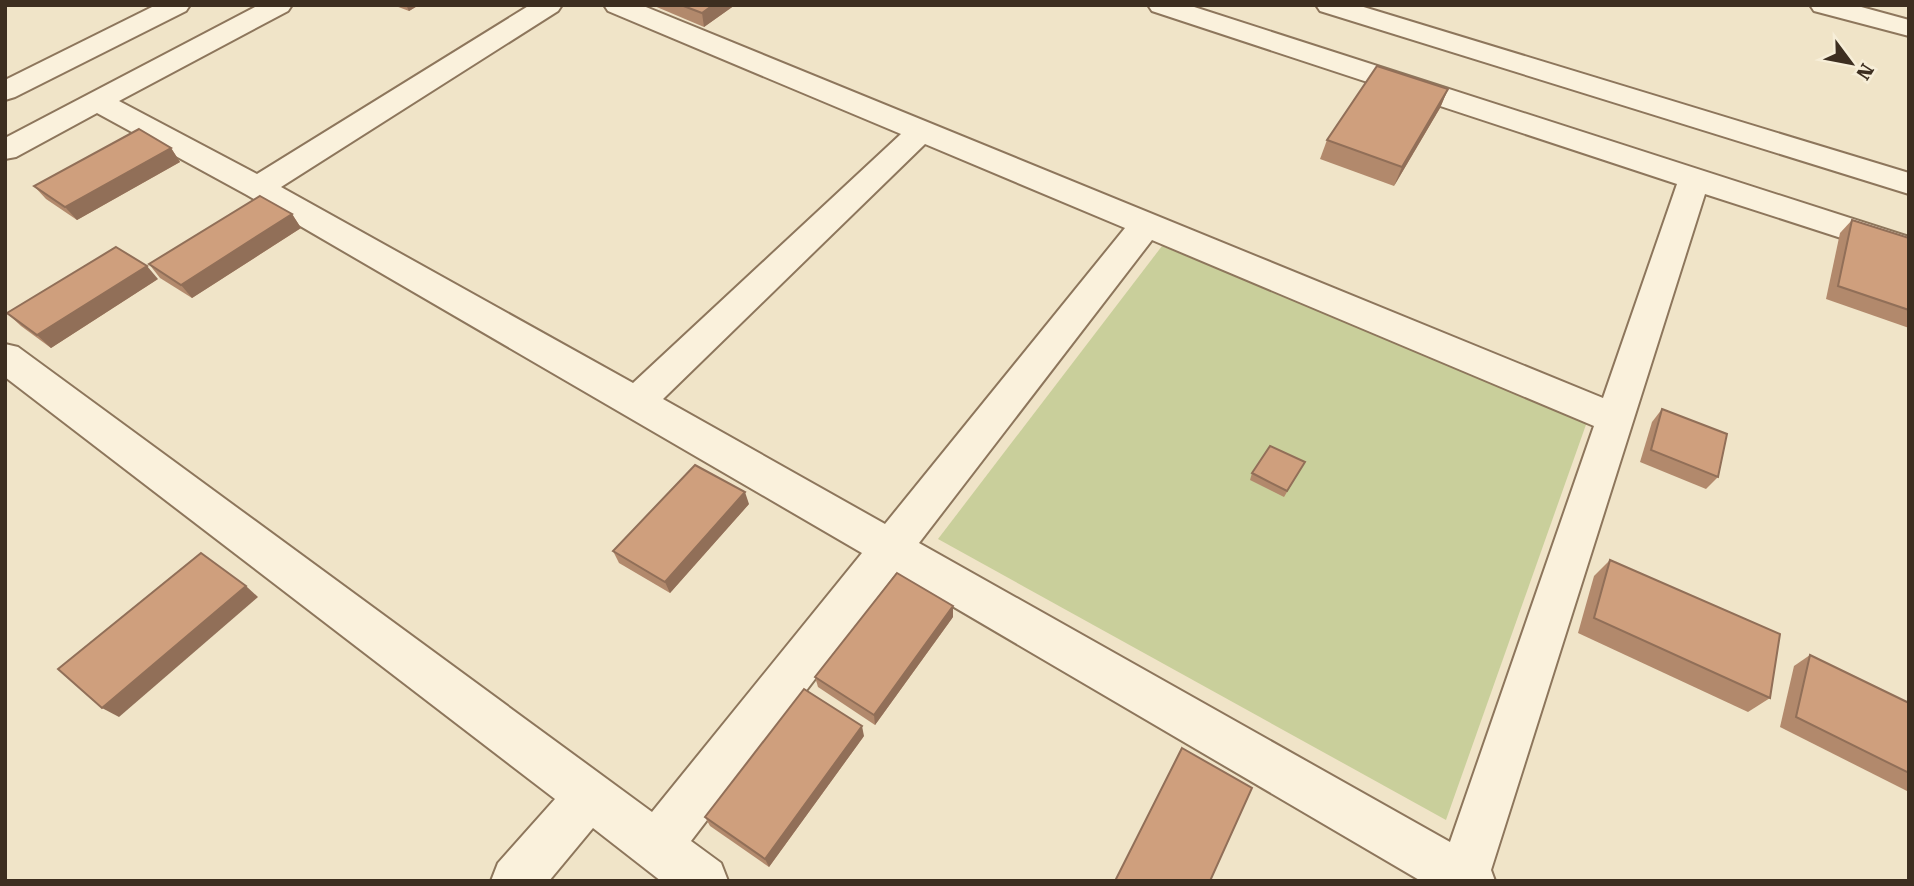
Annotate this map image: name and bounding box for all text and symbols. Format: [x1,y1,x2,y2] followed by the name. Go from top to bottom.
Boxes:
[1816,28,1886,98] north arrow
[1851,59,1879,84] text: N

